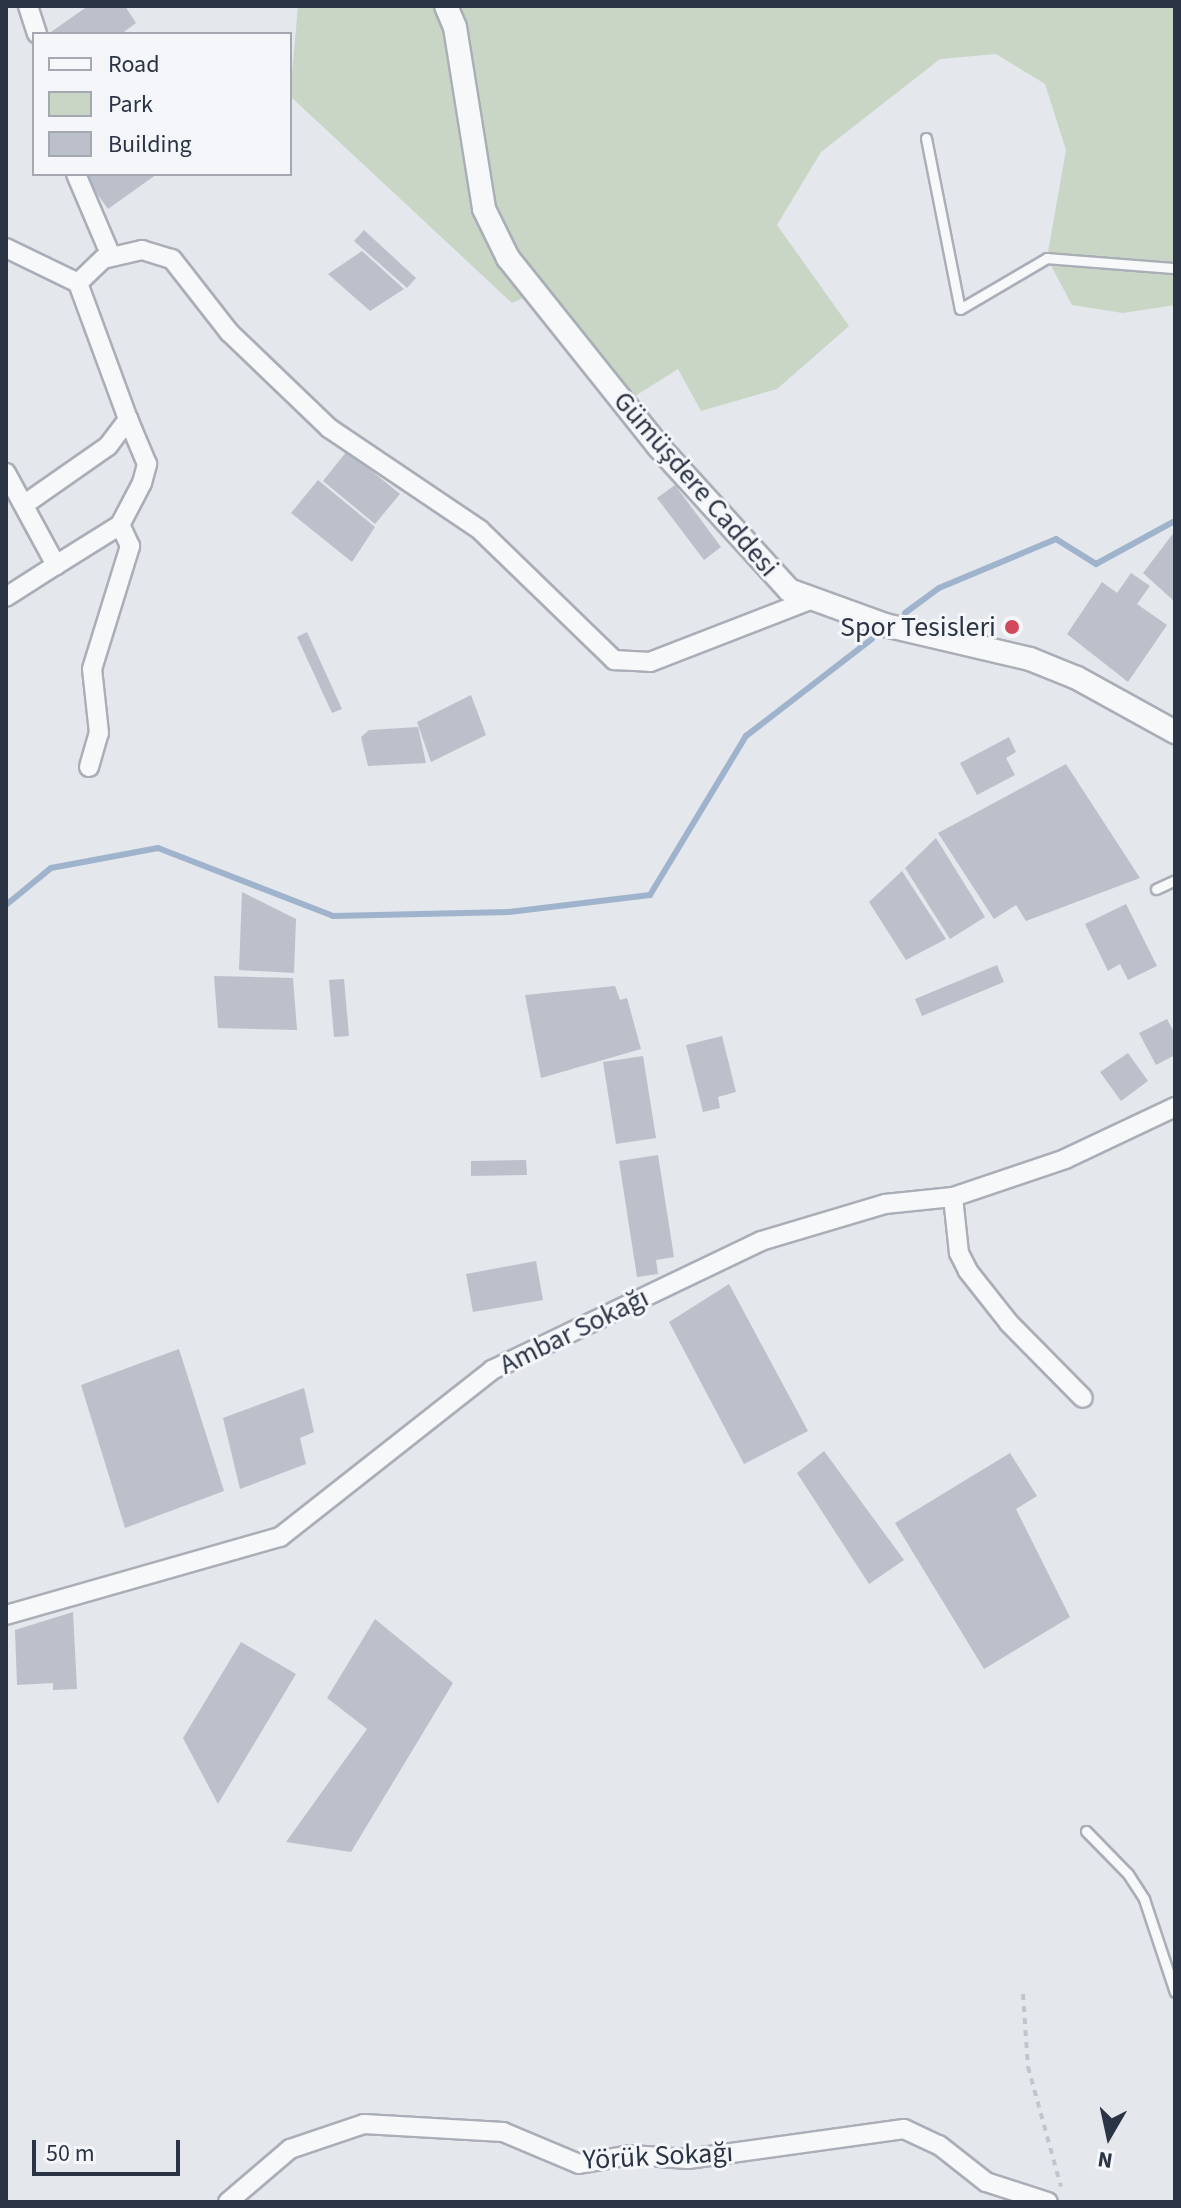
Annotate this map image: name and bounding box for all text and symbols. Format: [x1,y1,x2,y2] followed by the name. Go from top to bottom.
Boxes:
[32,32,292,176] legend
[108,47,160,82] text: Road
[108,87,153,122] text: Park
[108,127,192,162] text: Building
[606,384,786,584] street label: Gümüşdere Caddesi
[840,610,996,644] place label: Spor Tesisleri
[1003,618,1021,636] marker: Spor Tesisleri
[494,1280,654,1382] street label: Ambar Sokağı
[1069,2096,1149,2176] north arrow
[36,2124,184,2174] scale bar
[582,2135,734,2177] street label: Yörük Sokağı
[46,2136,95,2171] text: 50 m
[1096,2143,1115,2177] text: N

